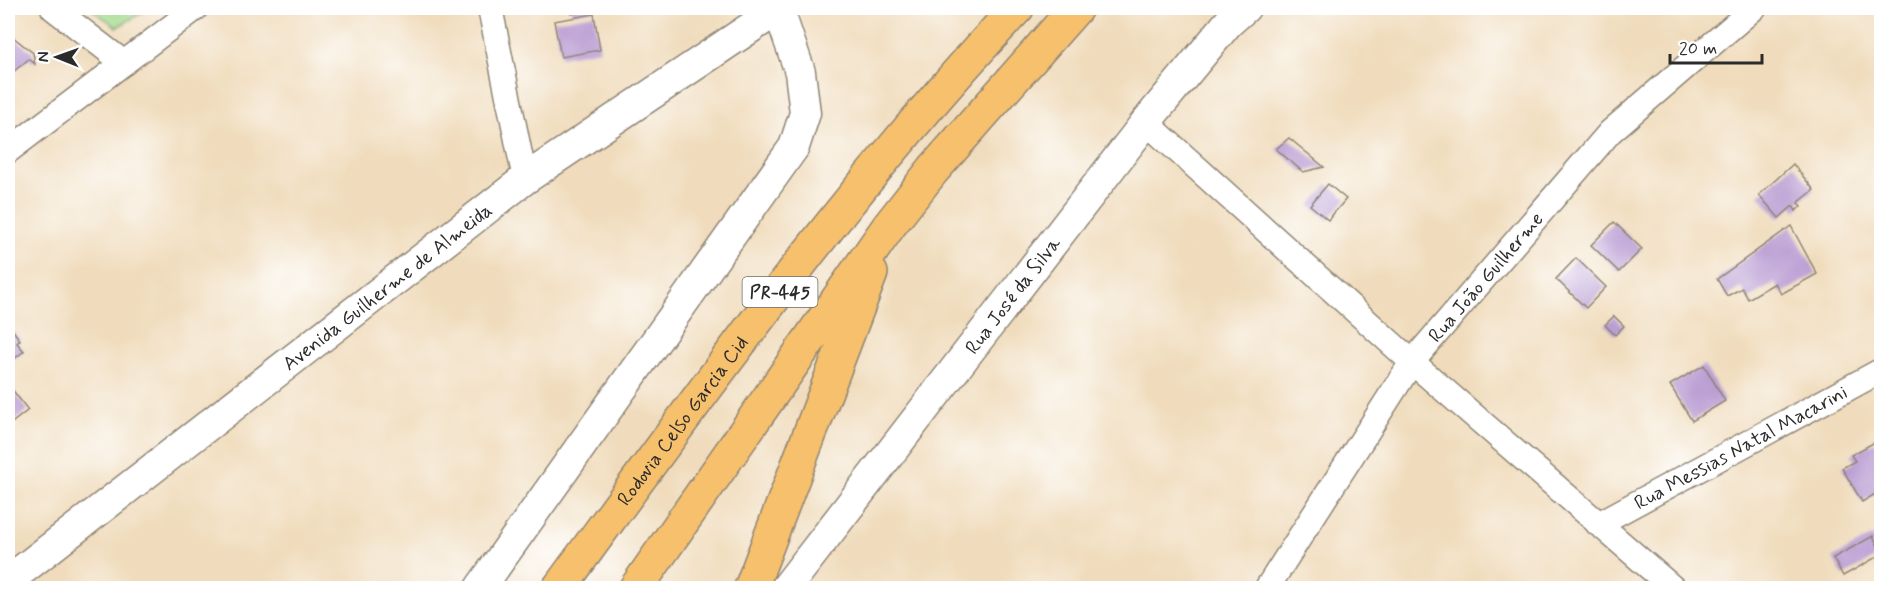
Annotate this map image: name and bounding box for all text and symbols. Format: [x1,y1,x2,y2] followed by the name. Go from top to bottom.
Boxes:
[27,27,87,87] north arrow
[1670,27,1762,65] scale bar
[1679,37,1717,61] text: 20 m
[33,51,54,62] text: N
[277,197,498,378] street label: Avenida Guilherme de Almeida
[1423,207,1550,349] street label: Rua João Guilherme
[959,231,1068,360] street label: Rua José da Silva
[742,277,818,307] road number: PR-445
[612,331,755,512] street label: Rodovia Celso Garcia Cid
[1630,379,1853,517] street label: Rua Messias Natal Macarini

